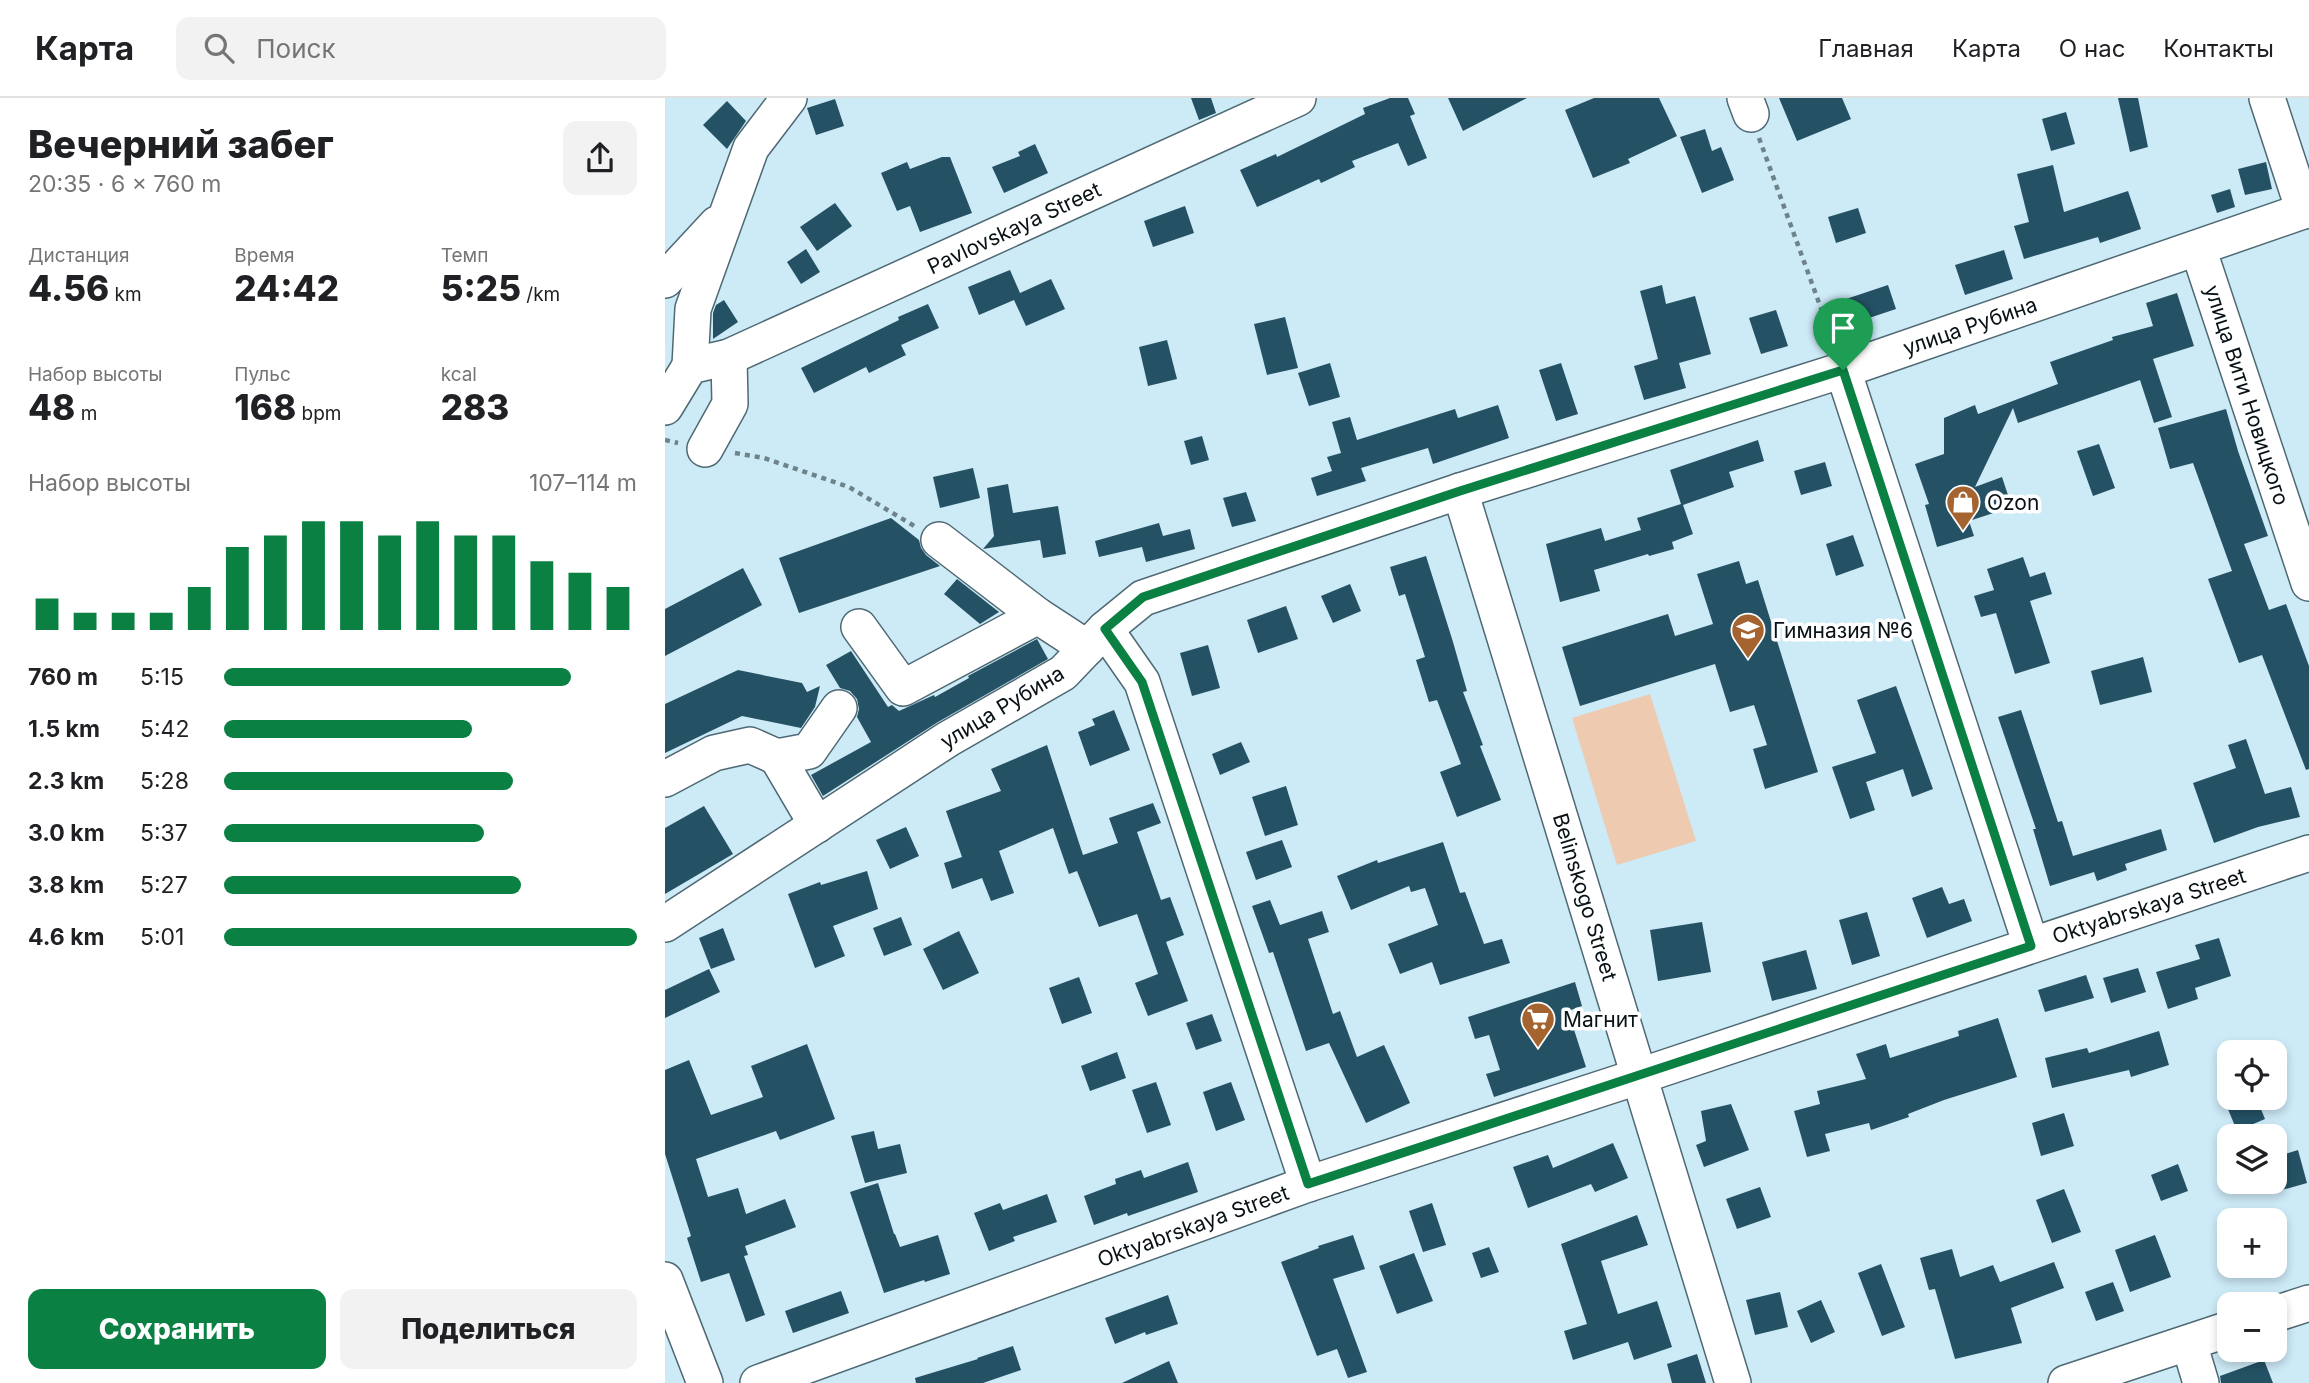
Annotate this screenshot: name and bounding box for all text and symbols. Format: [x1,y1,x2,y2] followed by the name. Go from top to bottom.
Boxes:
[176,17,666,80] search box
[35,28,134,68] text: Карта
[200,29,238,67] icon: search
[256,33,335,64] text: Поиск
[1818,34,1914,63] text: Главная
[1952,34,2021,63] text: Карта
[2059,34,2125,63] text: О нас
[2163,34,2274,63] text: Контакты
[28,121,334,167] text: Вечерний забег
[563,121,637,195] button: share
[28,170,221,198] text: 20:35 · 6 × 760 m
[923,177,1105,279] street label: Pavlovskaya Street
[28,244,130,267] text: Дистанция
[234,244,295,267] text: Время
[441,244,488,267] text: Темп
[28,267,109,309] text: 4.56
[234,267,339,309] text: 24:42
[441,267,521,309] text: 5:25
[2200,282,2294,508] street label: улица Вити Новицкого
[109,283,142,306] text: km
[521,283,560,306] text: /km
[1900,291,2040,361] street label: улица Рубина
[1813,298,1873,370] pin
[1824,309,1862,347] icon: arrive
[28,363,163,386] text: Набор высоты
[234,363,291,386] text: Пульс
[441,363,477,386] text: kcal
[28,386,75,428] text: 48
[234,386,296,428] text: 168
[441,386,509,428] text: 283
[75,402,97,425] text: m
[296,402,341,425] text: bpm
[28,469,191,497] text: Набор высоты
[529,469,637,497] text: 107–114 m
[1944,483,1982,532] shop icon: Ozon
[1987,490,2039,515] place label: Ozon
[1729,611,1767,660] school or university icon: Гимназия №6
[1773,618,1913,643] place label: Гимназия №6
[936,660,1068,754] street label: улица Рубина
[28,663,98,691] text: 760 m
[140,663,184,691] text: 5:15
[28,715,100,743] text: 1.5 km
[140,715,190,743] text: 5:42
[28,767,104,795] text: 2.3 km
[140,767,189,795] text: 5:28
[1548,810,1622,984] street label: Belinskogo Street
[28,819,105,847] text: 3.0 km
[140,819,188,847] text: 5:37
[2049,863,2249,949] street label: Oktyabrskaya Street
[28,871,104,899] text: 3.8 km
[140,871,188,899] text: 5:27
[28,923,105,951] text: 4.6 km
[140,923,184,951] text: 5:01
[1519,1000,1557,1049] supermarket icon: Магнит
[1563,1007,1638,1032] place label: Магнит
[2217,1040,2287,1362] map controls
[2217,1040,2287,1110] button: locate
[2217,1124,2287,1194] button: layers
[1094,1180,1292,1272] street label: Oktyabrskaya Street
[2217,1208,2287,1278] button: +
[28,1289,326,1369] button: Сохранить
[340,1289,637,1369] button: Поделиться
[2217,1292,2287,1362] button: −

